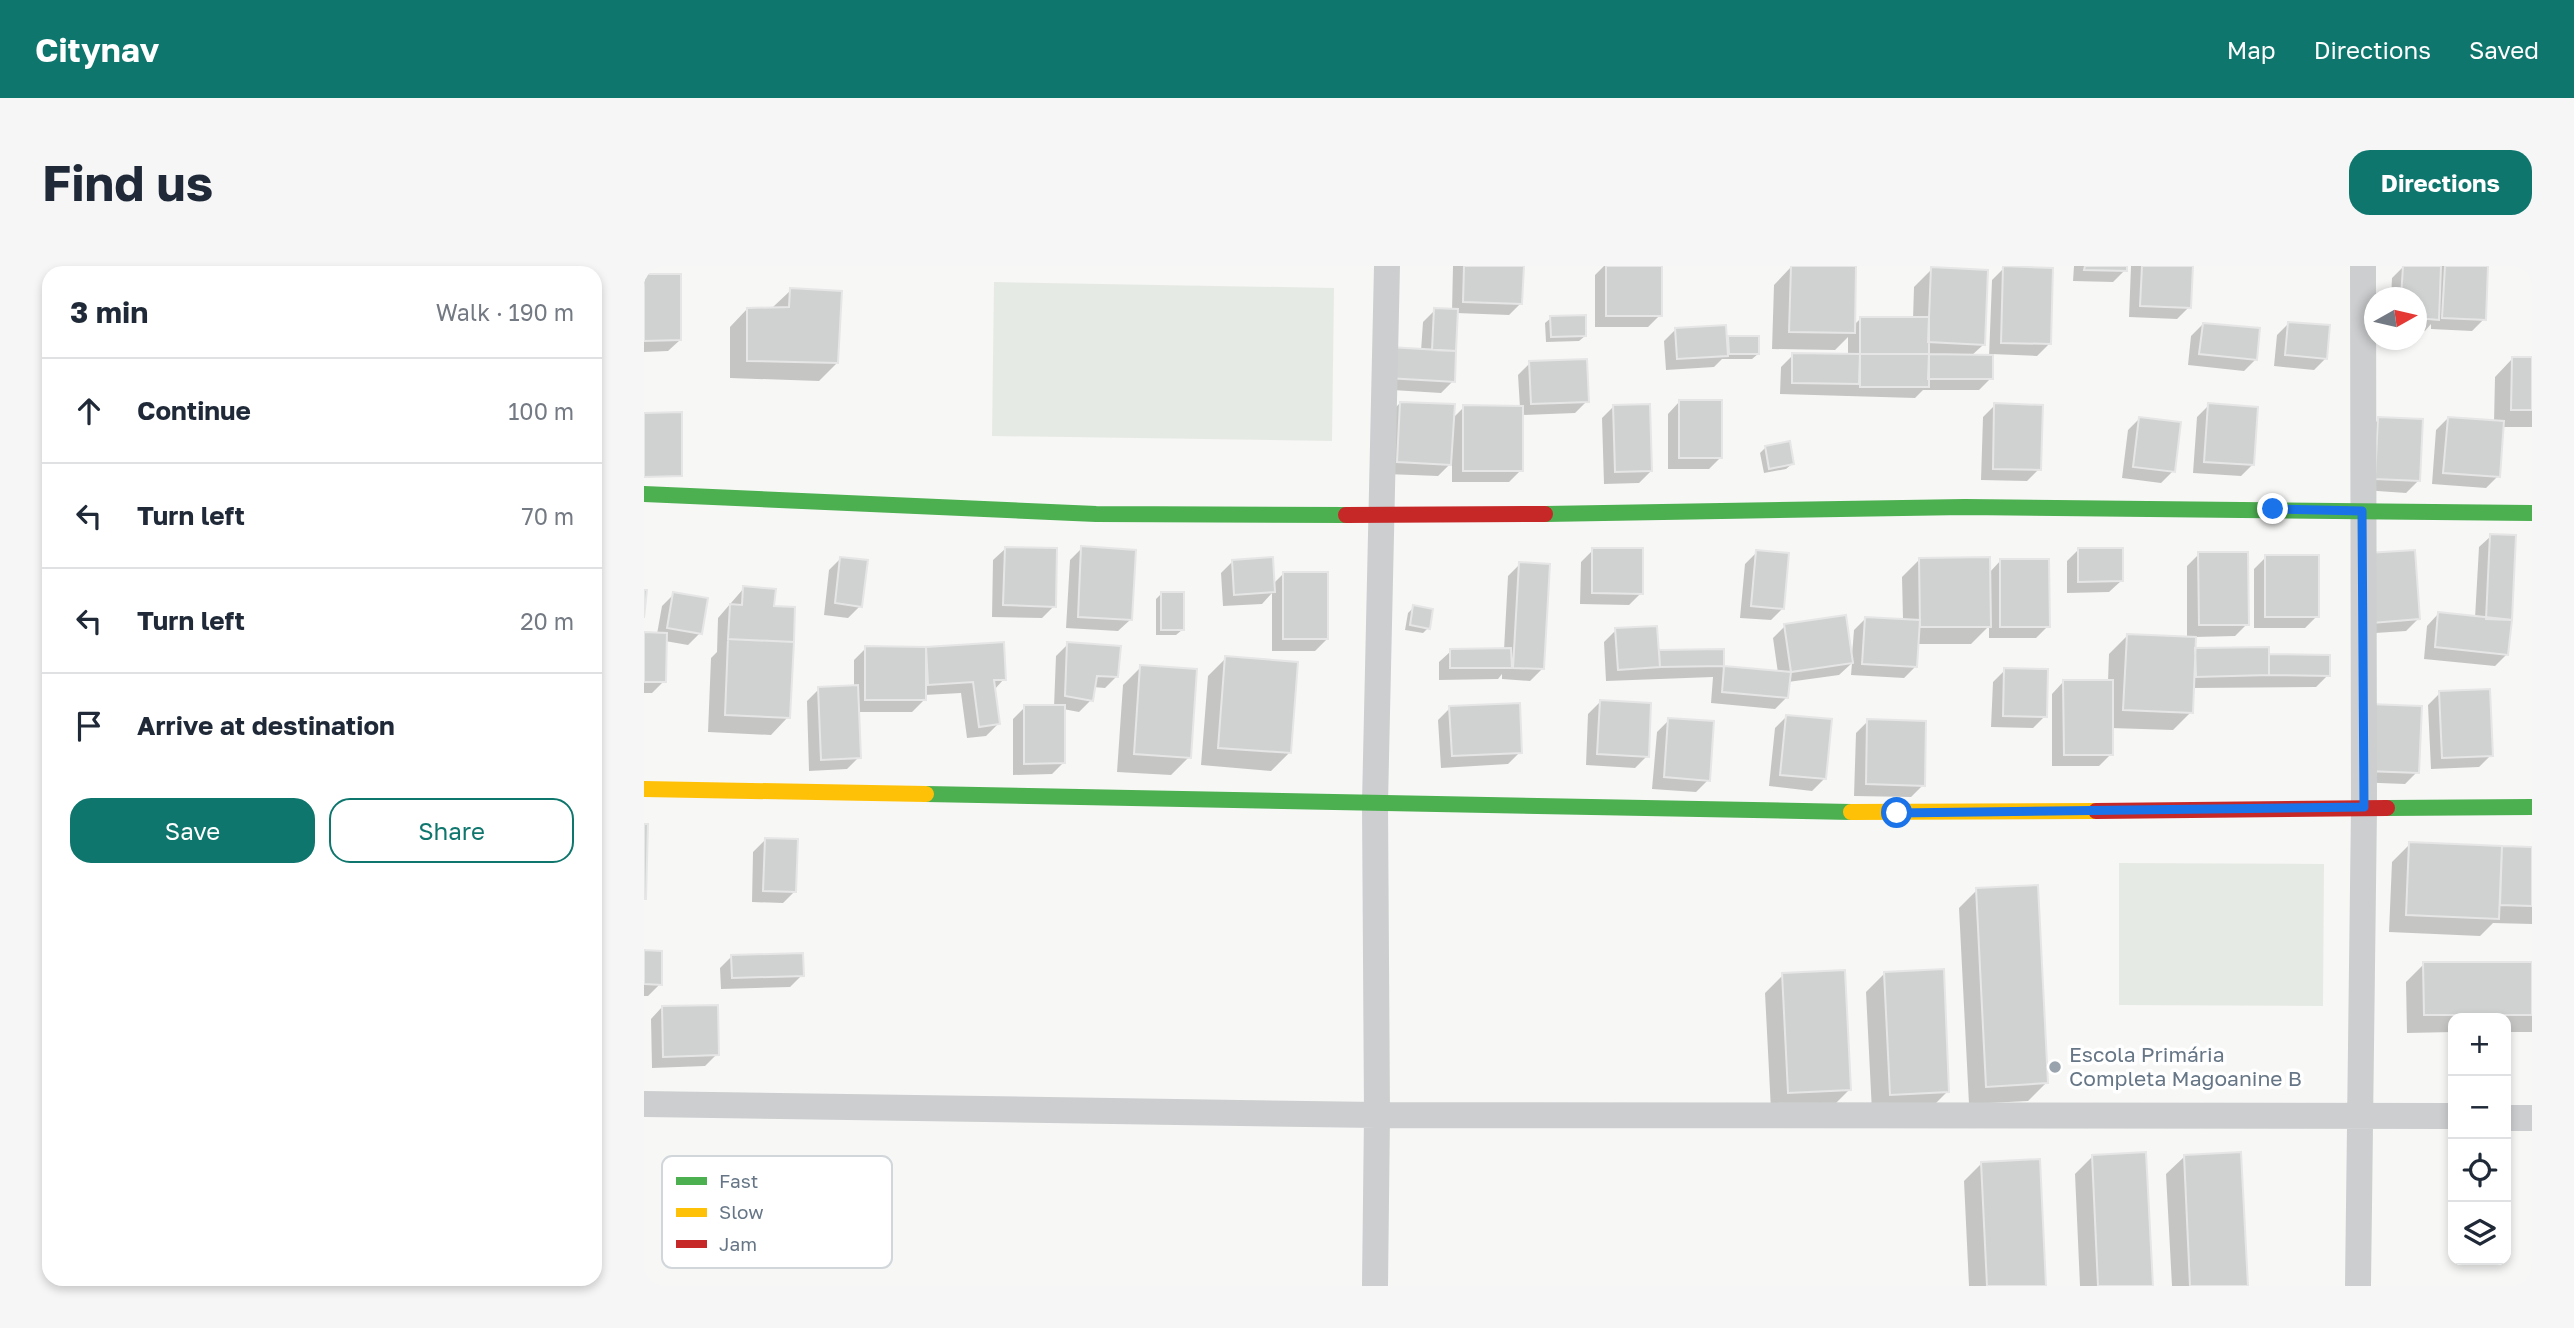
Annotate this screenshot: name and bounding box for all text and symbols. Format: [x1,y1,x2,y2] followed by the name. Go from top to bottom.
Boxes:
[35,30,159,69] text: Citynav
[2227,35,2276,64] text: Map
[2314,35,2431,64] text: Directions
[2469,35,2539,64] text: Saved
[2349,150,2532,215] button: Directions
[42,153,213,212] text: Find us
[2364,287,2427,350] north arrow
[70,294,148,330] text: 3 min
[436,298,574,326] text: Walk · 190 m
[70,392,108,430] icon: ahead
[137,395,251,426] text: Continue
[508,397,574,425] text: 100 m
[2257,493,2288,524] route end
[70,497,108,535] icon: left
[137,500,245,531] text: Turn left
[521,502,574,530] text: 70 m
[70,602,108,640] icon: left
[137,605,245,636] text: Turn left
[520,607,574,635] text: 20 m
[70,707,108,745] icon: arrive
[137,710,395,741] text: Arrive at destination
[1881,797,1912,828] route start
[70,798,315,863] button: Save
[329,798,574,863] button: Share
[2448,1013,2511,1265] map controls
[2448,1013,2511,1076] button: +
[2069,1041,2302,1091] place label: Escola Primária Completa Magoanine B
[2047,1059,2063,1075] marker: Escola Primária Completa Magoanine B
[2448,1076,2511,1139] button: −
[2448,1139,2511,1202] button: locate
[662,1156,892,1268] legend
[719,1169,758,1192] text: Fast
[719,1200,764,1223] text: Slow
[2448,1202,2511,1265] button: layers
[719,1232,757,1255] text: Jam

